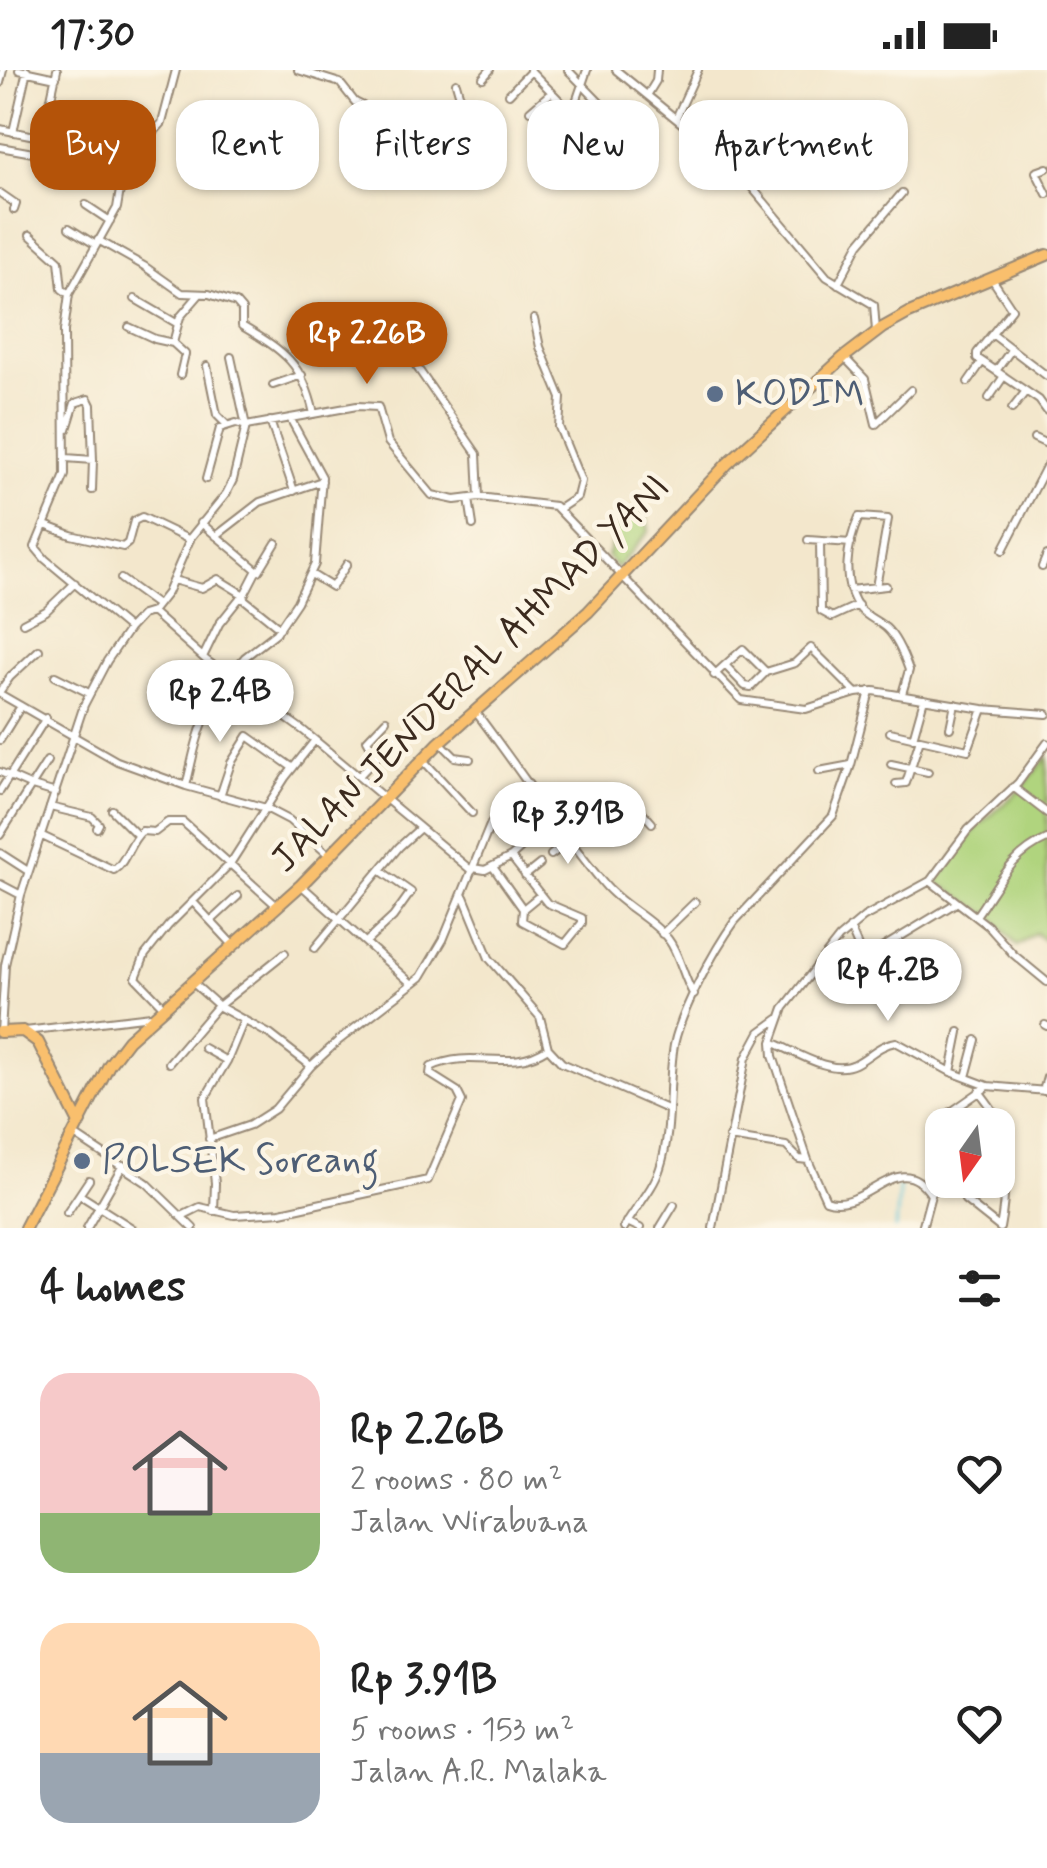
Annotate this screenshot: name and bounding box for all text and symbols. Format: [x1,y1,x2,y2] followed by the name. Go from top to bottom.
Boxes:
[50,11,135,60] text: 17:30
[30,100,156,190] chip: Buy
[176,100,319,190] chip: Rent
[339,100,507,190] chip: Filters
[527,100,659,190] chip: New
[679,100,908,190] chip: Apartment
[264,302,470,387] pin: Rp 2.26B
[308,313,426,355] text: Rp 2.26B
[735,370,865,419] place label: KODIM
[704,383,726,405] marker: KODIM
[261,464,681,884] street label: JALAN JENDERAL AHMAD YANI
[128,660,312,745] pin: Rp 2.4B
[169,671,271,713] text: Rp 2.4B
[465,782,671,867] pin: Rp 3.91B
[512,793,624,835] text: Rp 3.91B
[796,939,980,1024] pin: Rp 4.2B
[837,950,939,992] text: Rp 4.2B
[925,1108,1015,1198] north arrow
[925,1108,1015,1198] map controls
[102,1137,379,1190] place label: POLSEK Soreang
[71,1150,93,1172] marker: POLSEK Soreang
[40,1261,186,1316] text: 4 homes
[952,1261,1007,1316] icon: filters
[350,1404,504,1459] text: Rp 2.26B
[120,1413,240,1533] icon: home
[952,1446,1007,1501] icon: heart
[350,1459,563,1501] text: 2 rooms · 80 m²
[350,1501,589,1543] text: Jalan Wirabuana
[350,1654,497,1709] text: Rp 3.91B
[120,1663,240,1783] icon: home
[952,1696,1007,1751] icon: heart
[350,1709,574,1751] text: 5 rooms · 153 m²
[350,1751,606,1793] text: Jalan A.R. Malaka

